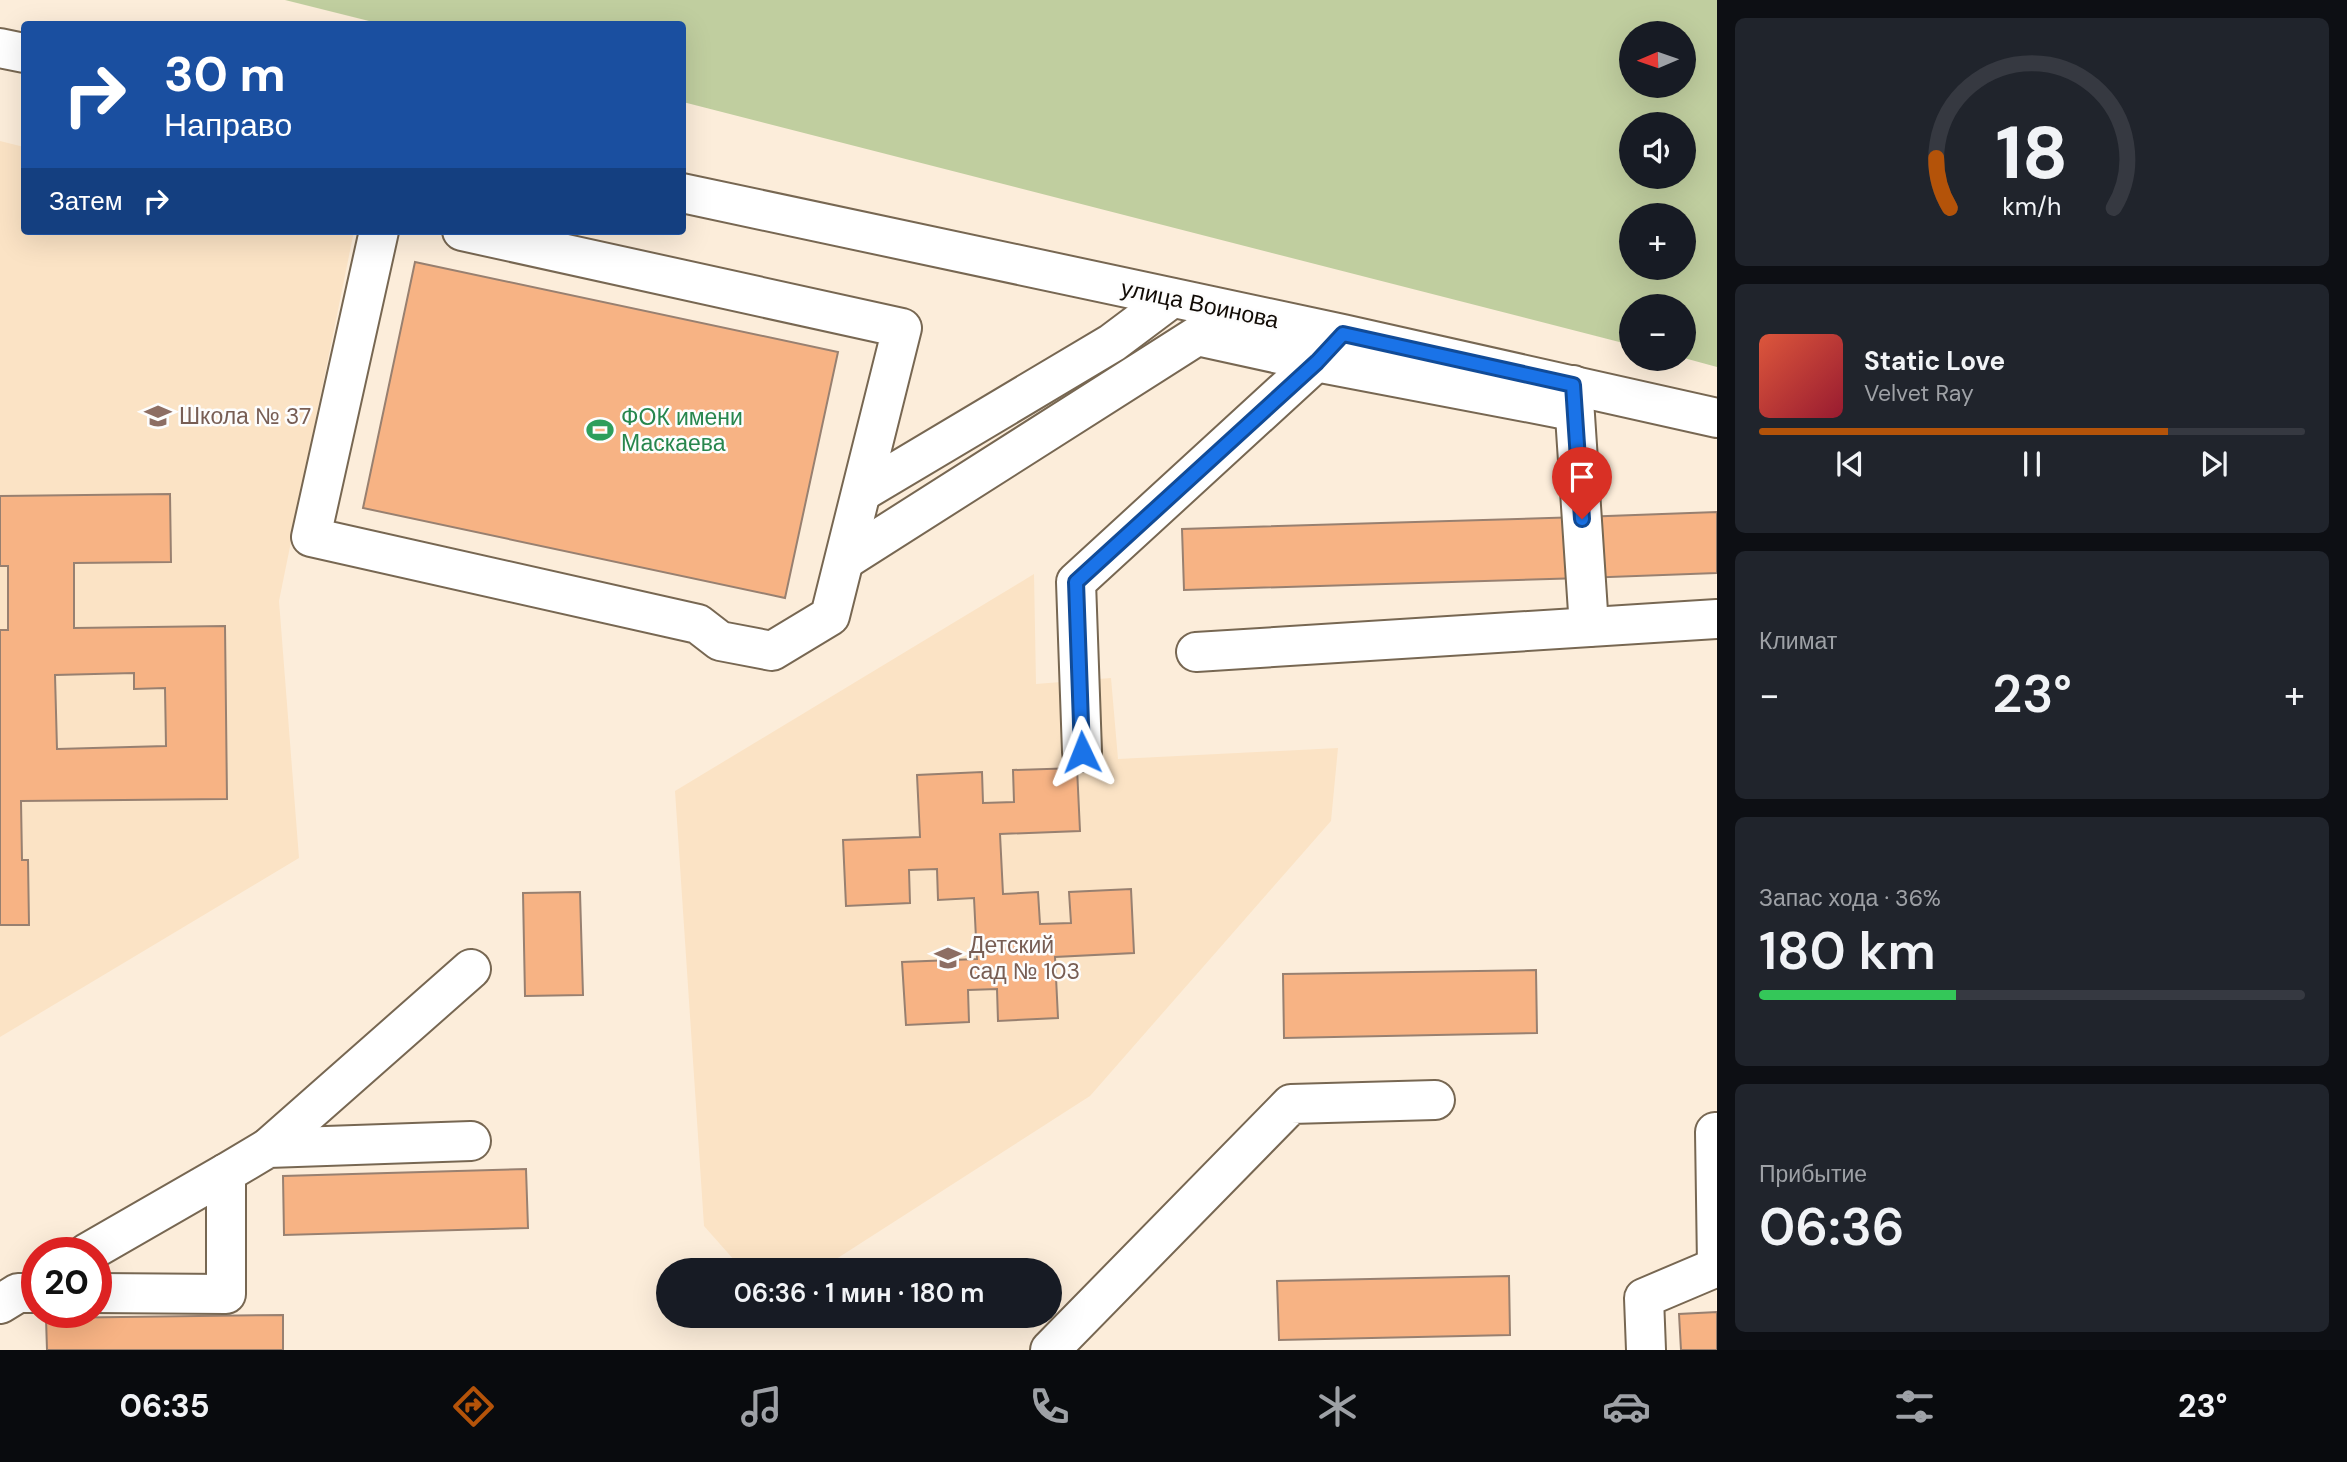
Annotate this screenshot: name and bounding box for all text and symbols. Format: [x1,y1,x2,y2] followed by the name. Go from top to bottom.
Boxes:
[1619,21,1696,98] north arrow
[1619,21,1696,371] map controls
[164,42,286,106] text: 30 m
[49,49,140,140] icon: right
[164,104,292,146] text: Направо
[1996,107,2068,202] text: 18
[1619,112,1696,189] button: sound
[137,182,175,220] icon: right
[49,184,123,218] text: Затем
[2002,190,2062,223] text: km/h
[1619,203,1696,280] button: +
[1118,273,1282,335] street label: улица Воинова
[1619,294,1696,371] button: −
[1864,344,2005,378] text: Static Love
[1864,378,1974,408] text: Velvet Ray
[143,401,173,431] school or university icon: Школа № 37
[179,401,311,431] place label: Школа № 37
[621,402,743,458] place label: ФОК имени Маскаева
[585,415,615,445] sports icon: ФОК имени Маскаева
[1831,445,1869,483] icon: previous
[2013,445,2051,483] icon: pause
[2195,445,2233,483] icon: next
[1552,447,1612,519] pin
[1563,458,1601,496] icon: arrive
[1759,626,1837,656] text: Климат
[1992,660,2072,728] text: 23°
[1759,670,1780,720] text: −
[2284,670,2305,720] text: +
[1045,715,1119,789] position arrow
[1759,883,1941,913] text: Запас хода · 36%
[1759,917,1936,985] text: 180 km
[969,930,1080,986] place label: Детский сад № 103
[933,943,963,973] school or university icon: Детский сад № 103
[1759,1159,1867,1189] text: Прибытие
[1759,1193,1905,1261] text: 06:36
[21,1237,112,1328] speed limit sign: 20
[734,1276,984,1310] text: 06:36 · 1 мин · 180 m
[449,1382,498,1431] icon: directions
[737,1382,786,1431] icon: music
[1025,1382,1074,1431] icon: phone
[1313,1382,1362,1431] icon: climate
[1602,1382,1651,1431] icon: car
[1890,1382,1939,1431] icon: filters
[120,1385,210,1427] text: 06:35
[2178,1385,2227,1427] text: 23°

